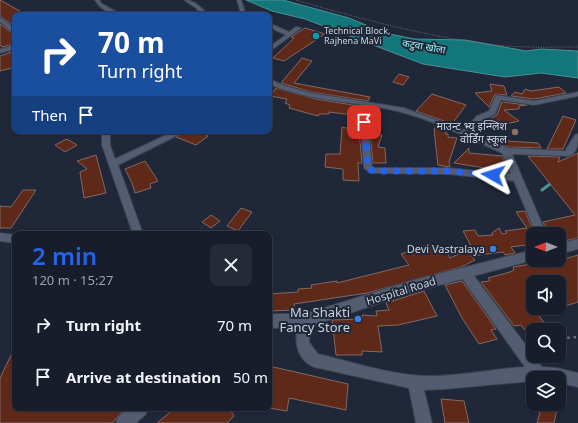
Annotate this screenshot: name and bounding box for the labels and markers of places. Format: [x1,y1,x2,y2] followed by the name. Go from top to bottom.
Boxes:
[324,24,390,47] place label: Technical Block, Rajhena MaVi
[311,31,321,41] marker: Technical Block, Rajhena MaVi
[347,105,381,139] pin
[436,118,508,147] place label: माउन्ट भ्यु इन्ग्लिश वोर्डिंग स्कूल
[510,127,520,137] marker: माउन्ट भ्यु इन्ग्लिश वोर्डिंग स्कूल
[407,241,485,256] place label: Devi Vastralaya
[488,244,498,254] marker: Devi Vastralaya
[280,303,350,336] place label: Ma Shakti Fancy Store
[353,314,363,324] marker: Ma Shakti Fancy Store

